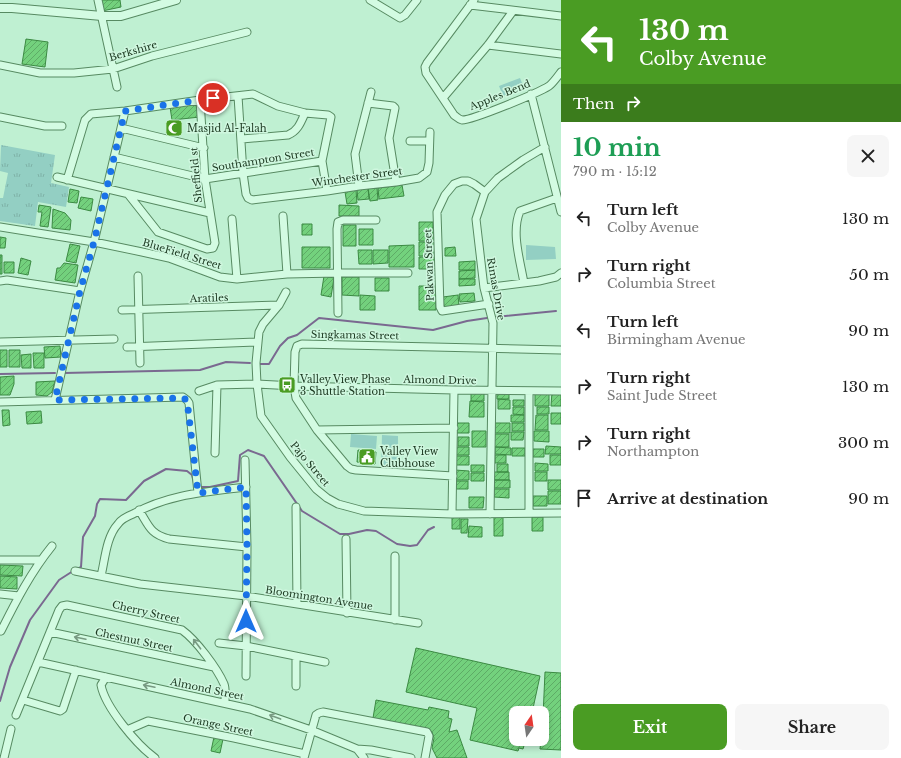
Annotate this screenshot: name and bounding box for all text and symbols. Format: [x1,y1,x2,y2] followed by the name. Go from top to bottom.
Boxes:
[639,13,729,48] text: 130 m
[573,16,625,68] icon: left
[107,38,159,64] street label: Berkshire
[639,48,766,70] text: Colby Avenue
[467,77,533,114] street label: Apples Bend
[196,81,230,115] pin
[202,87,224,109] icon: arrive
[622,92,644,114] icon: right
[573,94,614,113] text: Then
[164,118,184,138] mosque icon: Masjid Al-Falah
[187,122,267,135] place label: Masjid Al-Falah
[573,133,661,162] text: 10 min
[847,135,889,177] button: close
[211,145,315,175] street label: Southampton Street
[187,146,205,203] street label: Sheffield st
[573,163,657,180] text: 790 m · 15:12
[310,164,403,190] street label: Winchester Street
[607,200,678,219] text: Turn left
[573,207,595,229] icon: left
[842,209,889,228] text: 130 m
[607,219,699,236] text: Colby Avenue
[421,228,437,301] street label: Pakwan Street
[141,236,223,272] street label: BlueField Street
[607,256,690,275] text: Turn right
[484,257,508,322] street label: Rimas Drive
[573,263,595,285] icon: right
[849,265,889,284] text: 50 m
[607,275,716,292] text: Columbia Street
[188,291,229,305] street label: Aratiles
[607,312,678,331] text: Turn left
[573,319,595,341] icon: left
[848,321,889,340] text: 90 m
[311,328,399,342] street label: Singkamas Street
[607,331,746,348] text: Birmingham Avenue
[607,368,690,387] text: Turn right
[299,373,391,398] place label: Valley View Phase 3 Shuttle Station
[402,373,477,387] street label: Almond Drive
[277,375,297,395] bus stop icon: Valley View Phase 3 Shuttle Station
[573,375,595,397] icon: right
[842,377,889,396] text: 130 m
[607,387,717,404] text: Saint Jude Street
[607,424,690,443] text: Turn right
[573,431,595,453] icon: right
[838,433,889,452] text: 300 m
[287,439,333,489] street label: Pajo Street
[607,443,699,460] text: Northampton
[379,445,439,470] place label: Valley View Clubhouse
[357,447,377,467] public building icon: Valley View Clubhouse
[573,487,595,509] icon: arrive
[607,489,768,508] text: Arrive at destination
[848,489,889,508] text: 90 m
[264,583,374,613] street label: Bloomington Avenue
[111,598,181,626] street label: Cherry Street
[225,600,267,642] position arrow
[94,625,174,655] street label: Chestnut Street
[74,634,87,642] one-way arrow
[192,639,201,650] one-way arrow
[168,675,245,703] street label: Almond Street
[143,682,156,690] one-way arrow
[573,704,727,750] button: Exit
[735,704,889,750] button: Share
[509,706,549,746] north arrow
[509,706,549,746] map controls
[182,711,254,739] street label: Orange Street
[269,712,281,720] one-way arrow

